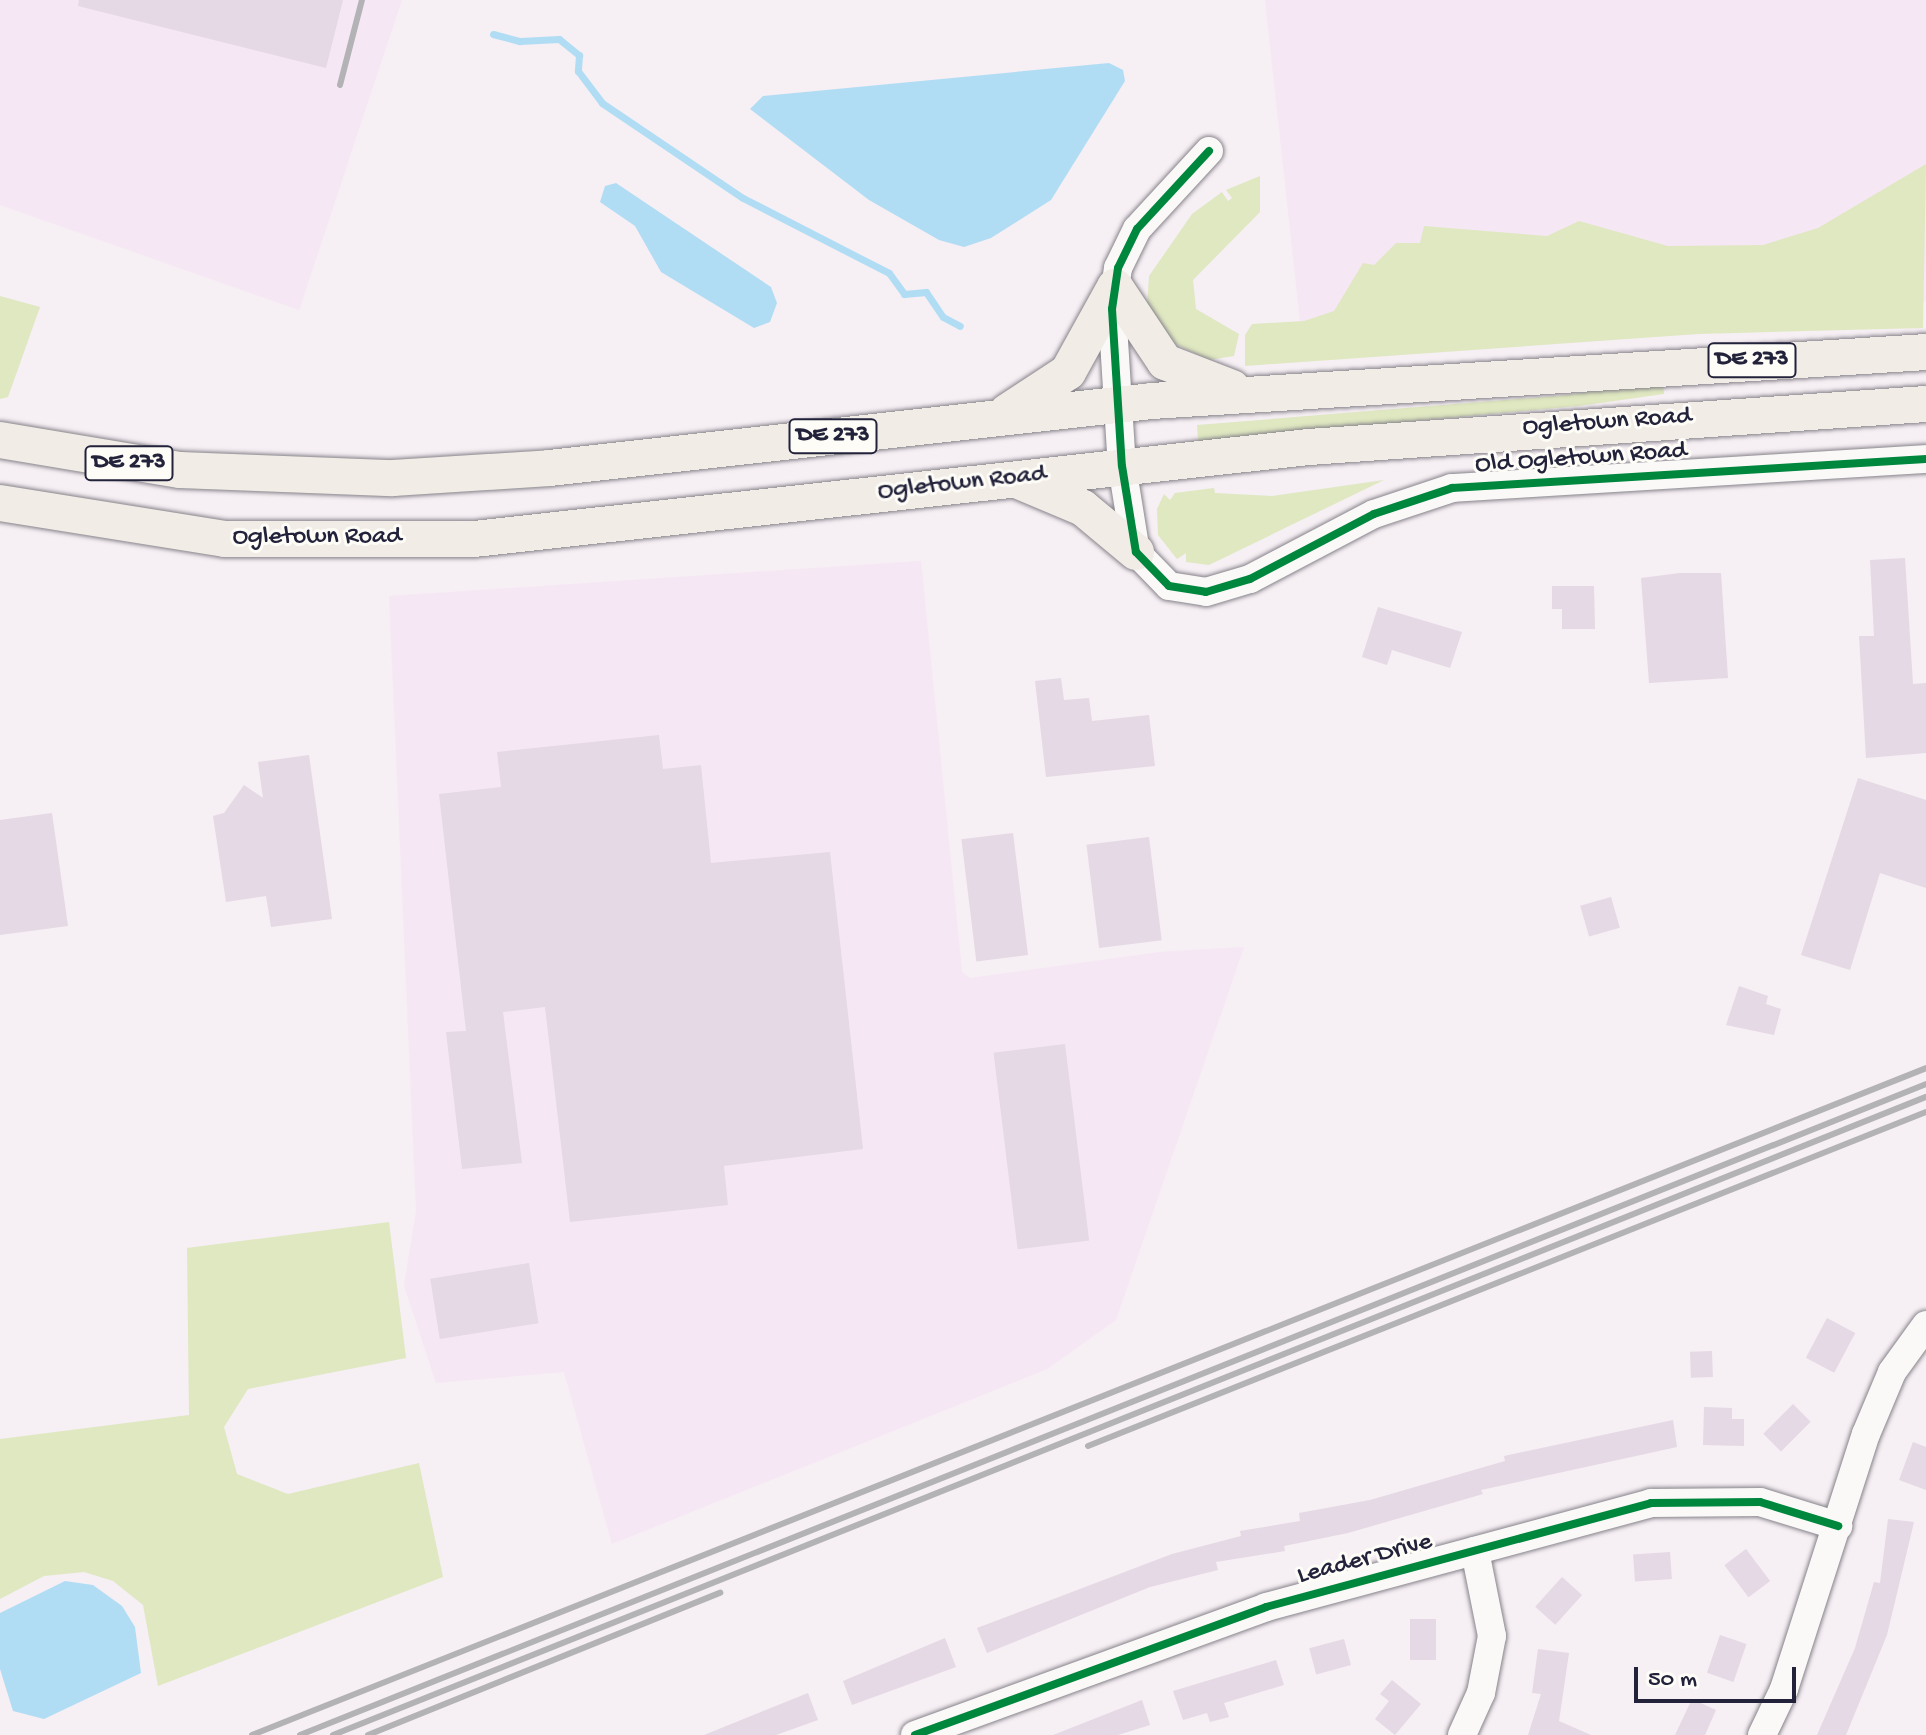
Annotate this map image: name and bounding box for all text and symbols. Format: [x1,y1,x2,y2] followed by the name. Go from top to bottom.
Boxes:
[1706,340,1798,380] road number: DE 273
[1522,402,1692,444] street label: Ogletown Road
[787,416,879,456] road number: DE 273
[1474,436,1688,482] street label: Old Ogletown Road
[83,443,175,483] road number: DE 273
[876,460,1048,508] street label: Ogletown Road
[232,522,402,554] street label: Ogletown Road
[1294,1527,1436,1593] street label: Leader Drive
[1638,1651,1800,1701] scale bar
[1648,1666,1697,1695] text: 50 m

